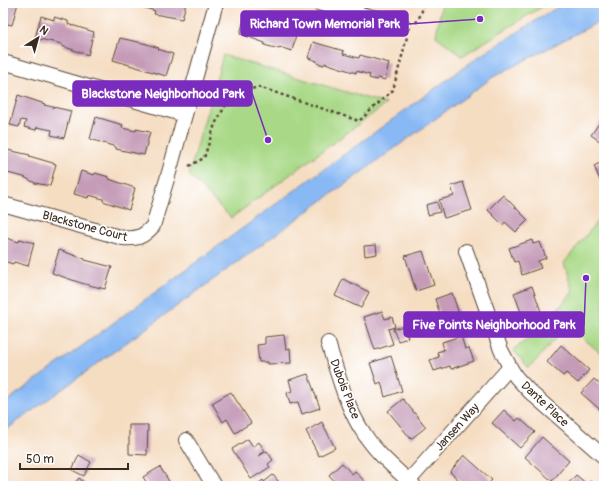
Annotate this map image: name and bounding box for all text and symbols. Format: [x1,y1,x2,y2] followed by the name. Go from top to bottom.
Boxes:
[241,11,408,36] callout: Richard Town Memorial Park
[250,16,401,32] text: Richard Town Memorial Park
[18,18,58,58] north arrow
[37,23,51,38] text: N
[73,81,252,106] callout: Blackstone Neighborhood Park
[81,86,245,102] text: Blackstone Neighborhood Park
[41,208,129,245] street label: Blackstone Court
[404,312,584,337] callout: Five Points Neighborhood Park
[412,317,576,333] text: Five Points Neighborhood Park
[326,357,363,421] street label: Dubois Place
[518,378,572,430] street label: Dante Place
[432,400,483,454] street label: Jansen Way
[20,445,128,471] scale bar
[26,452,54,467] text: 50 m

